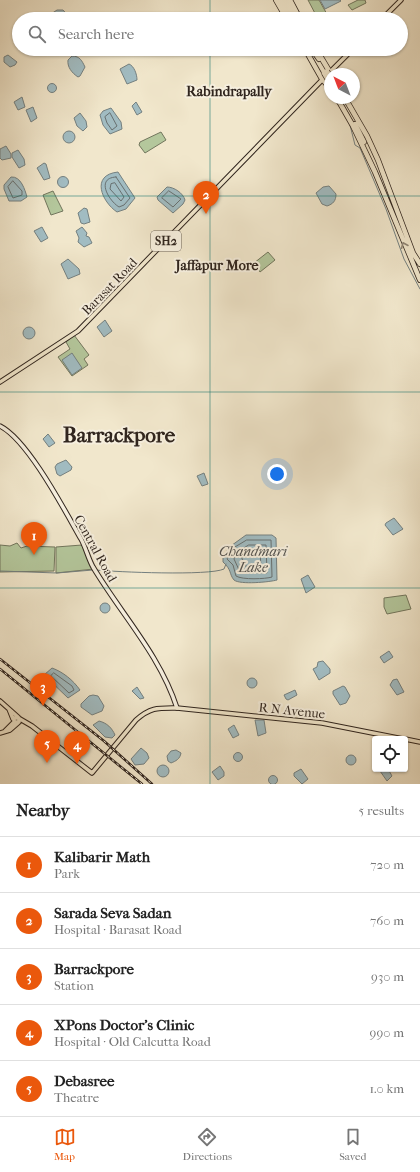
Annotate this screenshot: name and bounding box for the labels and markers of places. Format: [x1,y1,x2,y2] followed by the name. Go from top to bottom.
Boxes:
[193,181,219,214] pin: 2
[21,522,47,555] pin: 1
[30,673,56,706] pin: 3
[34,730,60,763] pin: 5
[64,731,90,764] pin: 4

